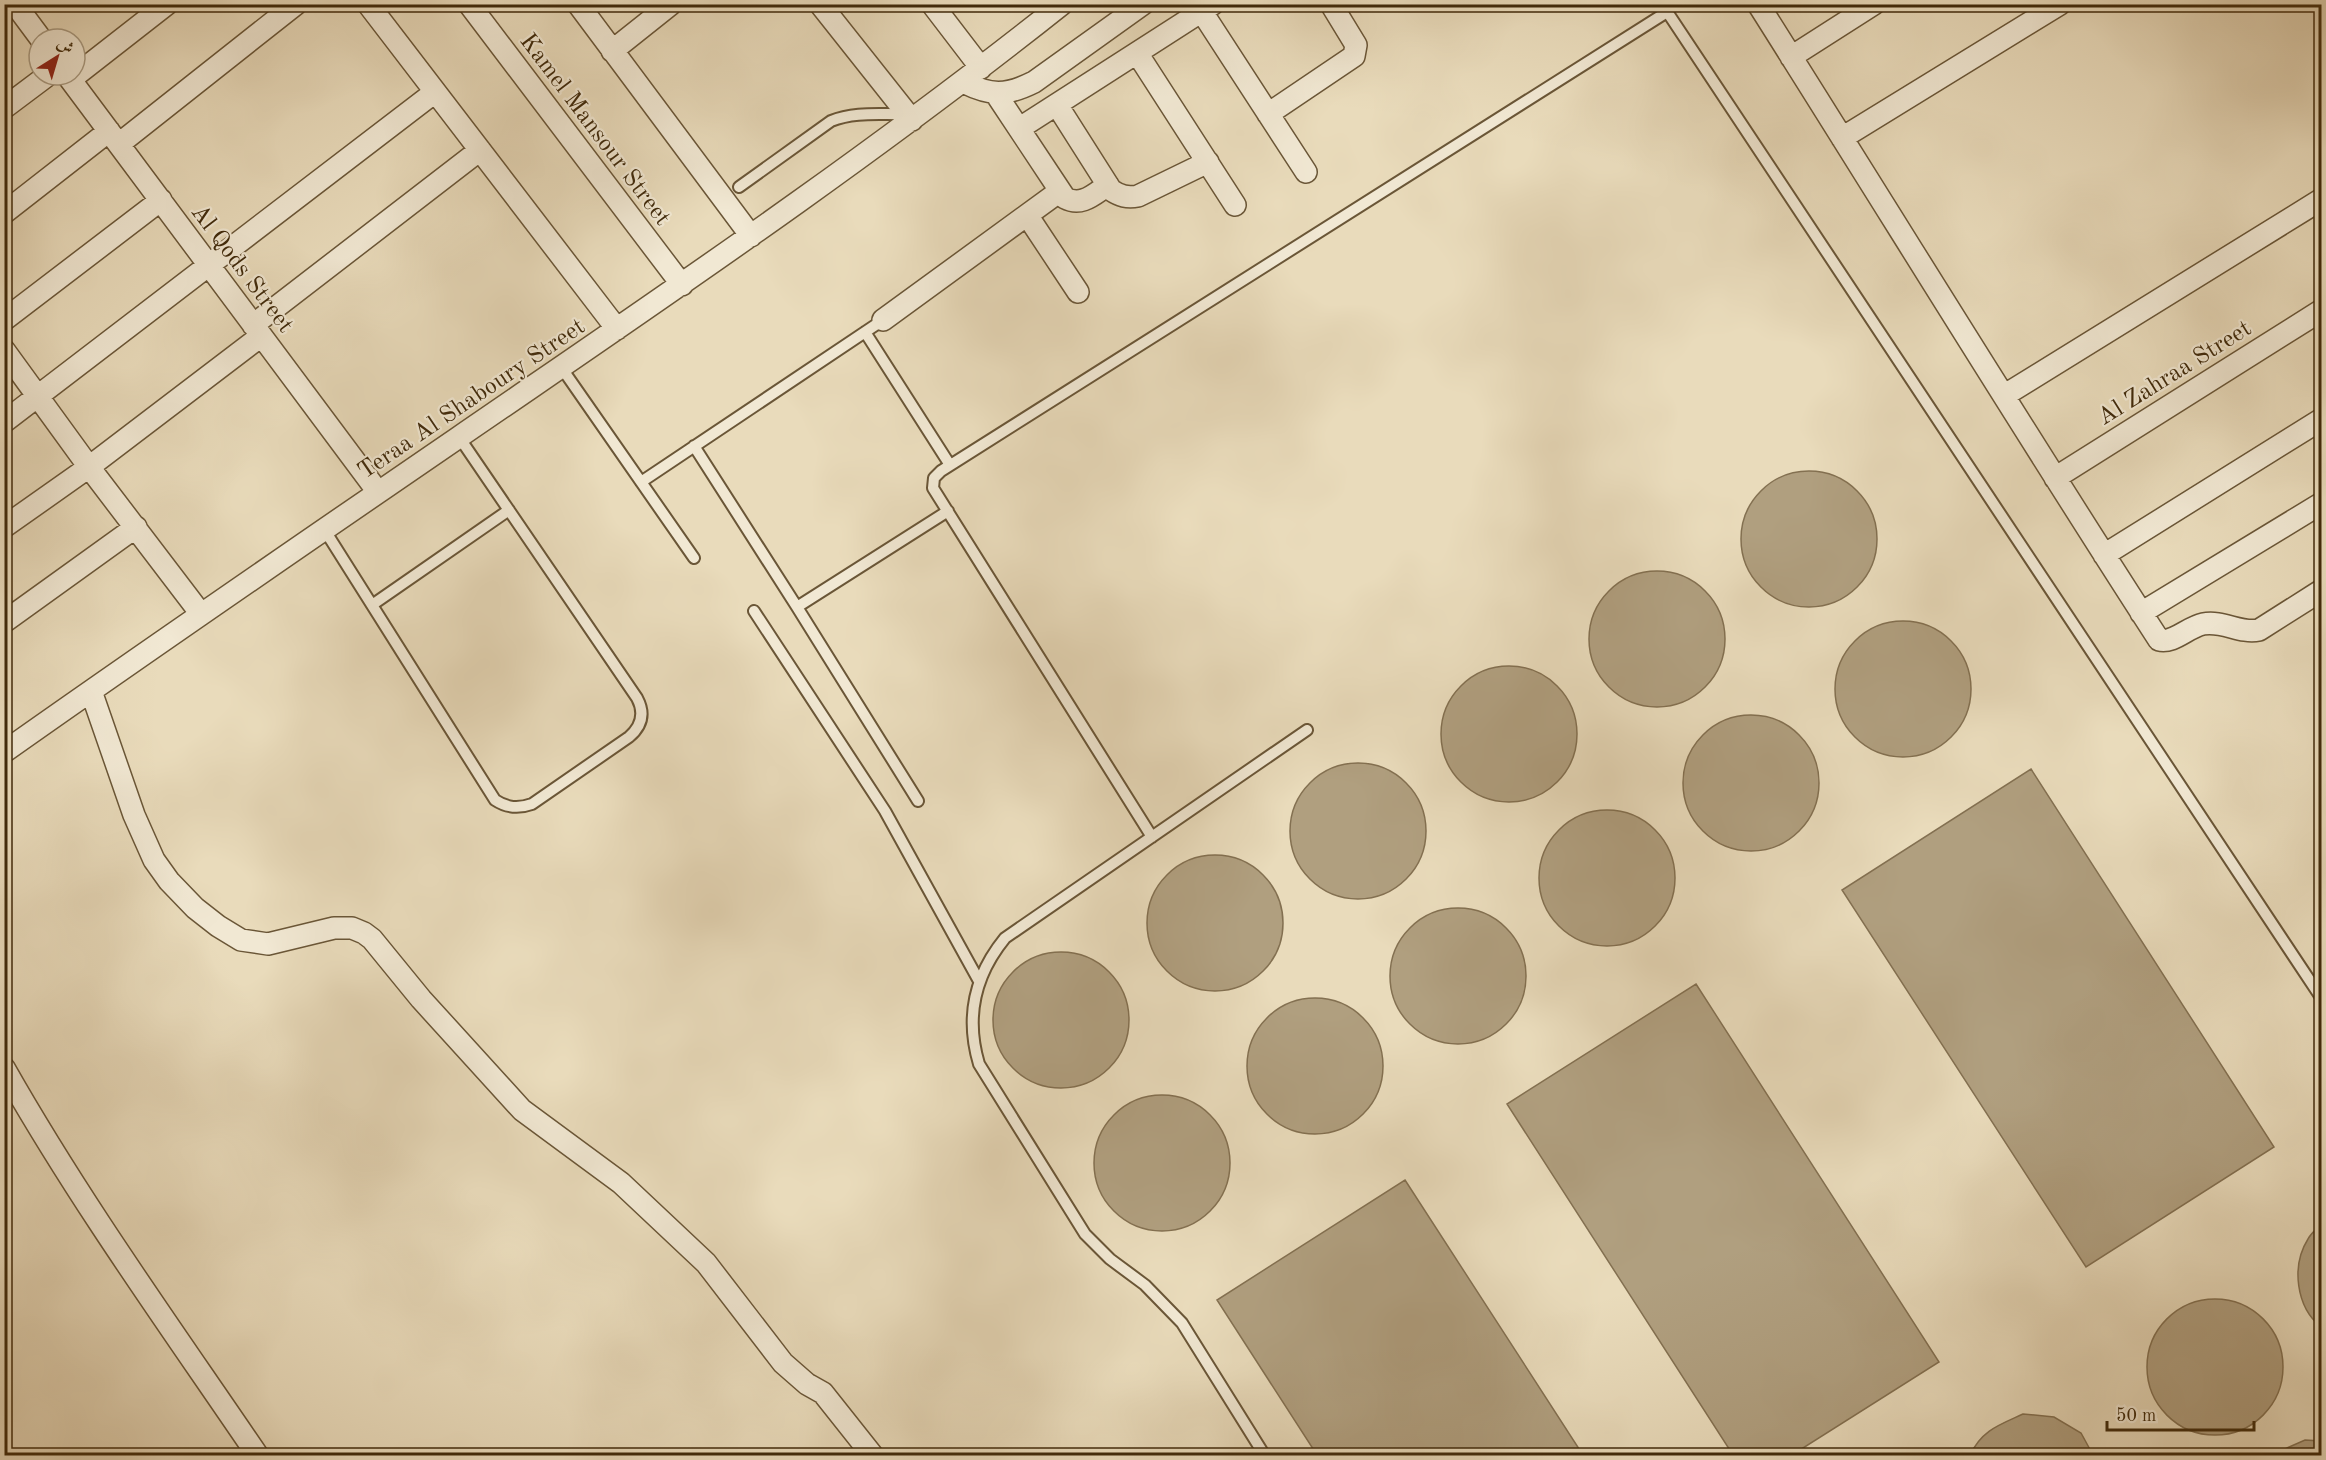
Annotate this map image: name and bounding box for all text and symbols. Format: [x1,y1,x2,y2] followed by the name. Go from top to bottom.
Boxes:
[27,27,87,87] north arrow
[515,30,674,231] street label: Kamel Mansour Street
[54,35,76,58] text: ش
[186,201,297,338] street label: Al Qods Street
[354,315,590,485] street label: Teraa Al Shaboury Street
[2094,317,2256,430] street label: Al Zahraa Street
[2107,1394,2254,1432] scale bar
[2116,1407,2156,1425] text: 50 m

